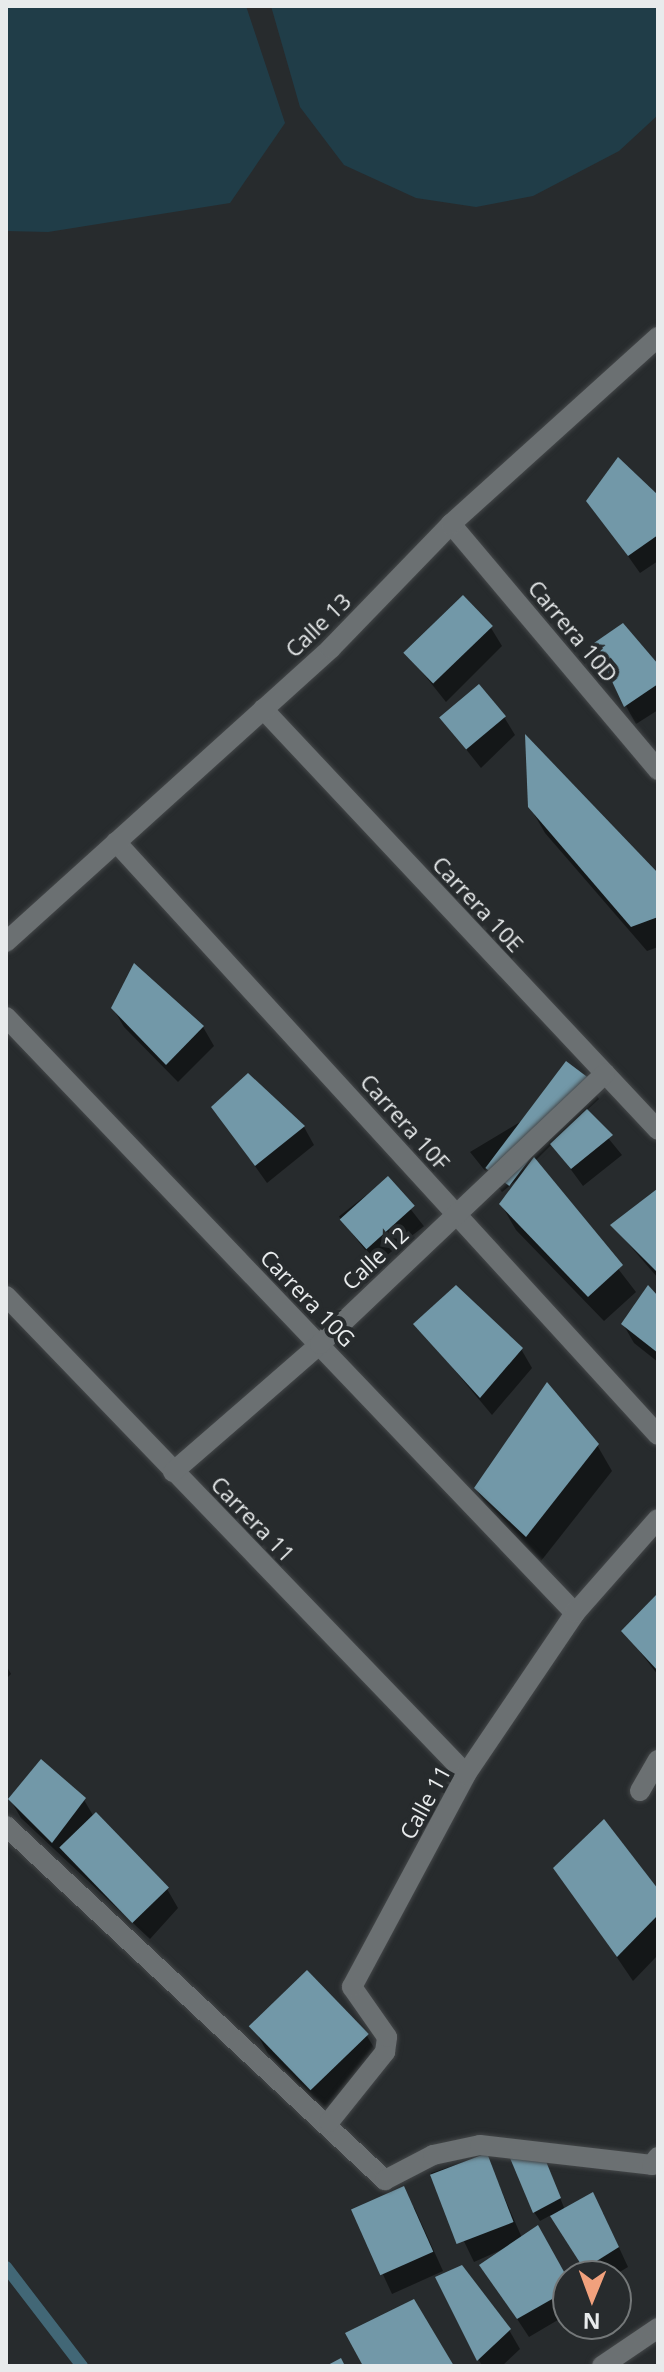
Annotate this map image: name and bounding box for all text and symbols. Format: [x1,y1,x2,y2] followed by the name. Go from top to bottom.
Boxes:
[523,575,623,687] street label: Carrera 10D
[280,588,356,662] street label: Calle 13
[427,851,529,957] street label: Carrera 10E
[355,1069,455,1175] street label: Carrera 10F
[337,1221,413,1295] street label: Calle 12
[255,1244,361,1352] street label: Carrera 10G
[206,1471,300,1567] street label: Carrera 11
[394,1760,456,1844] street label: Calle 11
[552,2260,632,2340] north arrow
[582,2307,601,2337] text: N

